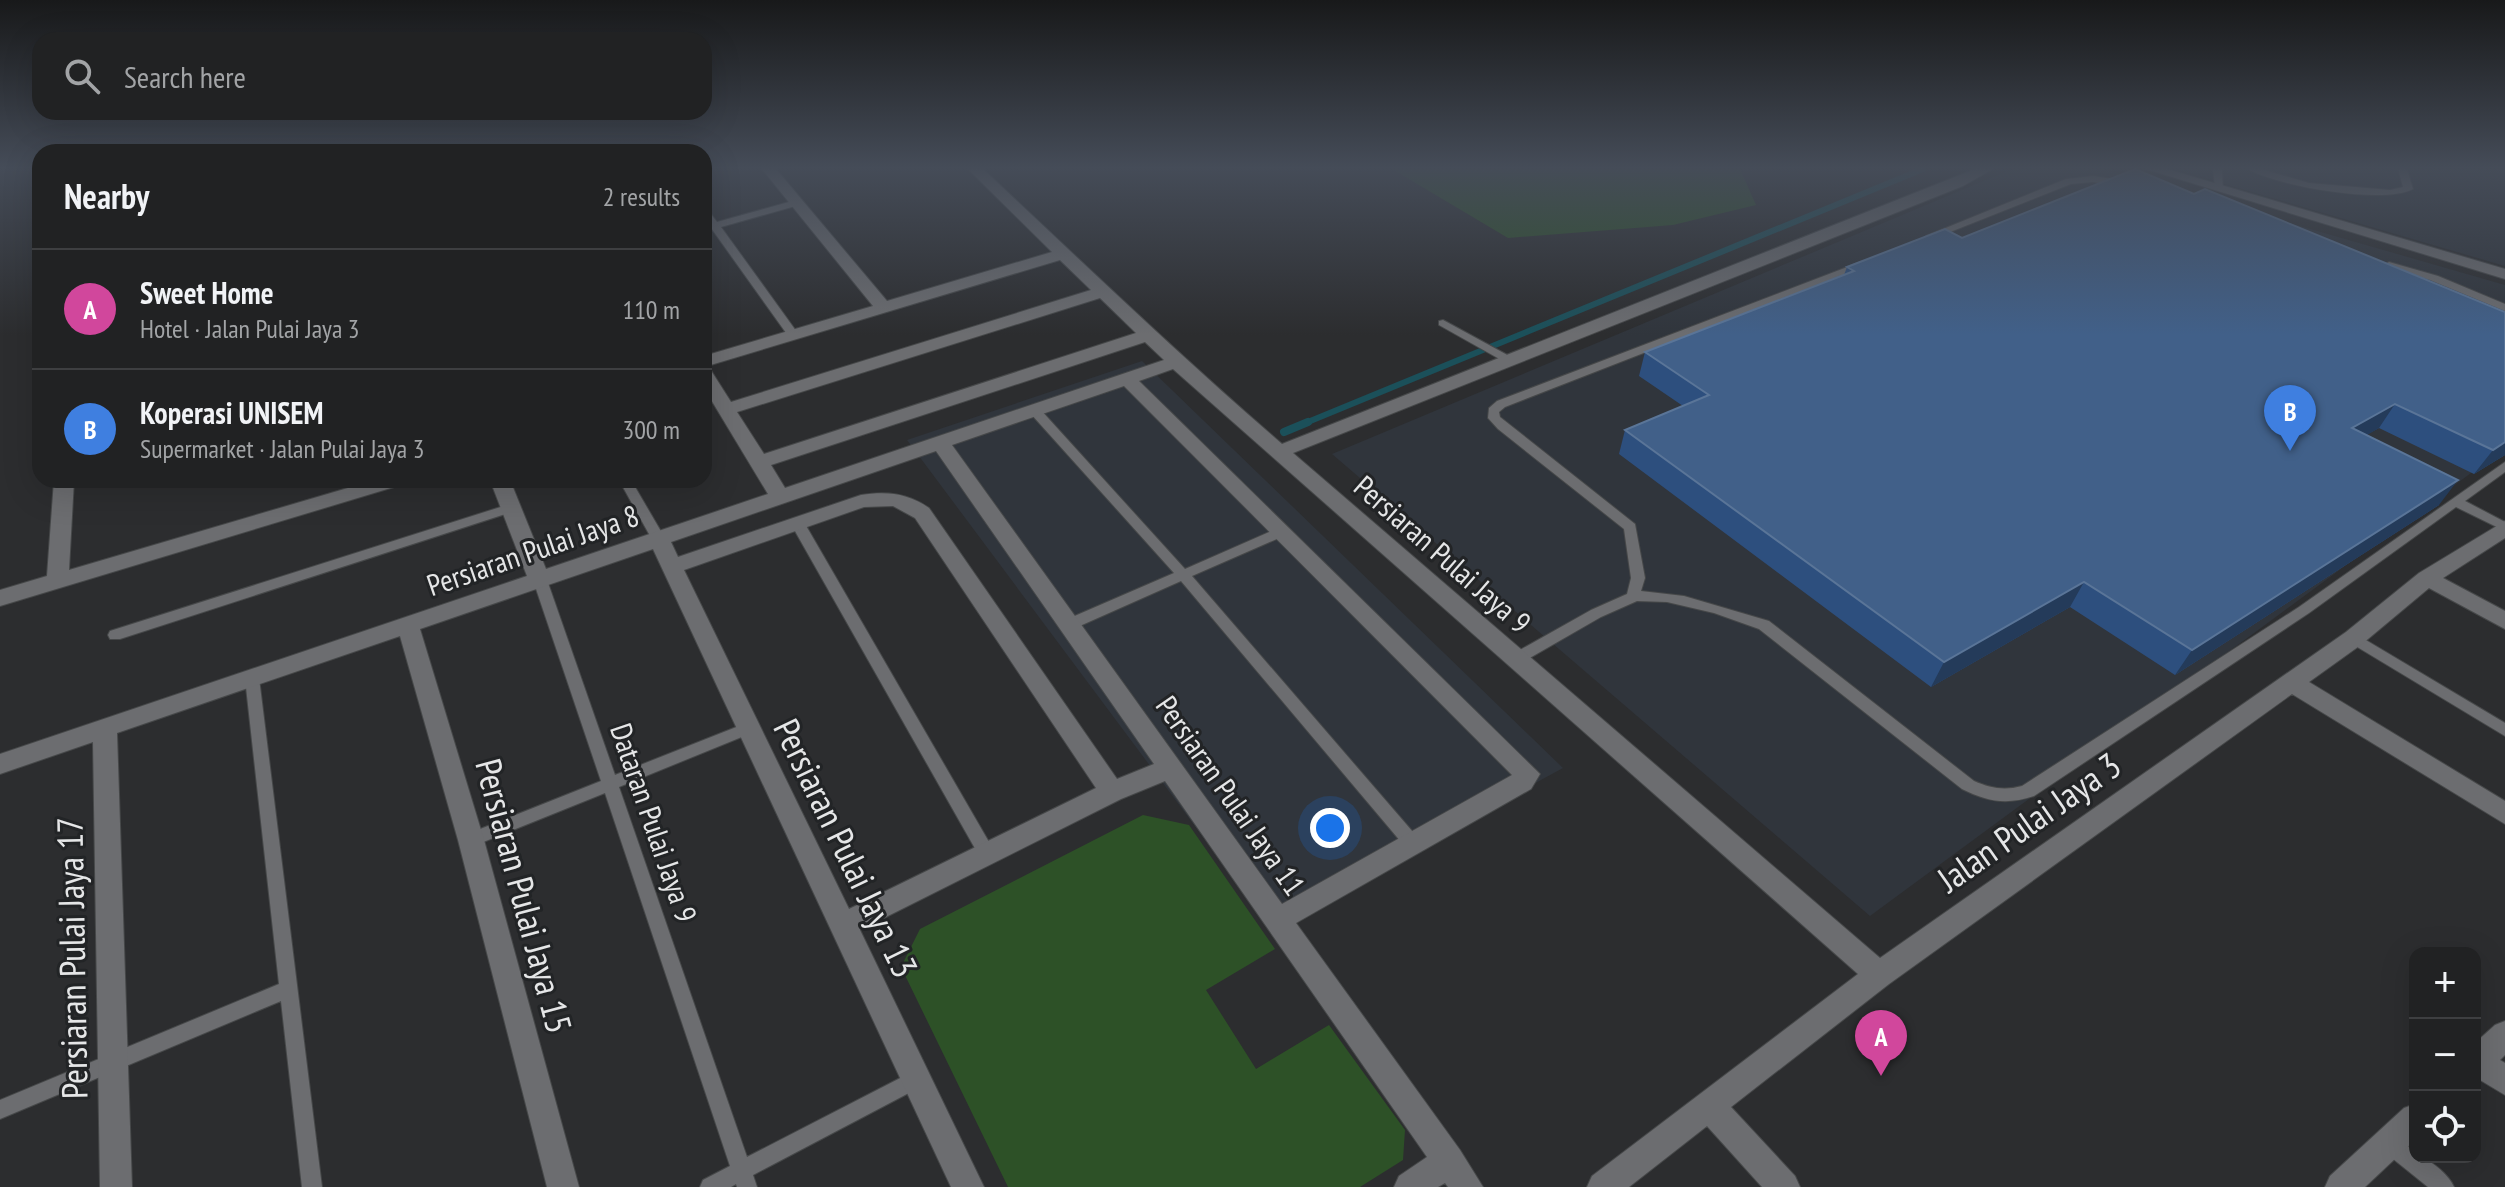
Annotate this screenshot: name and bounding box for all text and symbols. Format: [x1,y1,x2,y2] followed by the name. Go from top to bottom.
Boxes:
[32,32,712,120] search box
[60,54,104,98] icon: search
[124,57,246,96] text: Search here
[64,174,149,218] text: Nearby
[603,180,680,213] text: 2 results
[140,273,273,312] text: Sweet Home
[83,293,97,326] text: A
[622,293,680,326] text: 110 m
[140,312,360,345] text: Hotel · Jalan Pulai Jaya 3
[2264,385,2316,451] pin: B
[140,393,323,432] text: Koperasi UNISEM
[84,413,96,446] text: B
[622,413,680,446] text: 300 m
[140,432,424,465] text: Supermarket · Jalan Pulai Jaya 3
[1347,466,1539,641] street label: Persiaran Pulai Jaya 9
[421,495,644,604] street label: Persiaran Pulai Jaya 8
[1148,688,1315,903] street label: Persiaran Pulai Jaya 11
[763,711,929,985] street label: Persiaran Pulai Jaya 13
[602,718,707,927] street label: Dataran Pulai Jaya 9
[1927,741,2130,903] street label: Jalan Pulai Jaya 3
[465,754,584,1038] street label: Persiaran Pulai Jaya 15
[1310,808,1350,848] your location
[46,817,97,1099] street label: Persiaran Pulai Jaya 17
[2409,947,2481,1163] map controls
[2409,947,2481,1019] button: +
[1855,1010,1907,1076] pin: A
[2409,1019,2481,1091] button: −
[2409,1091,2481,1163] button: locate

